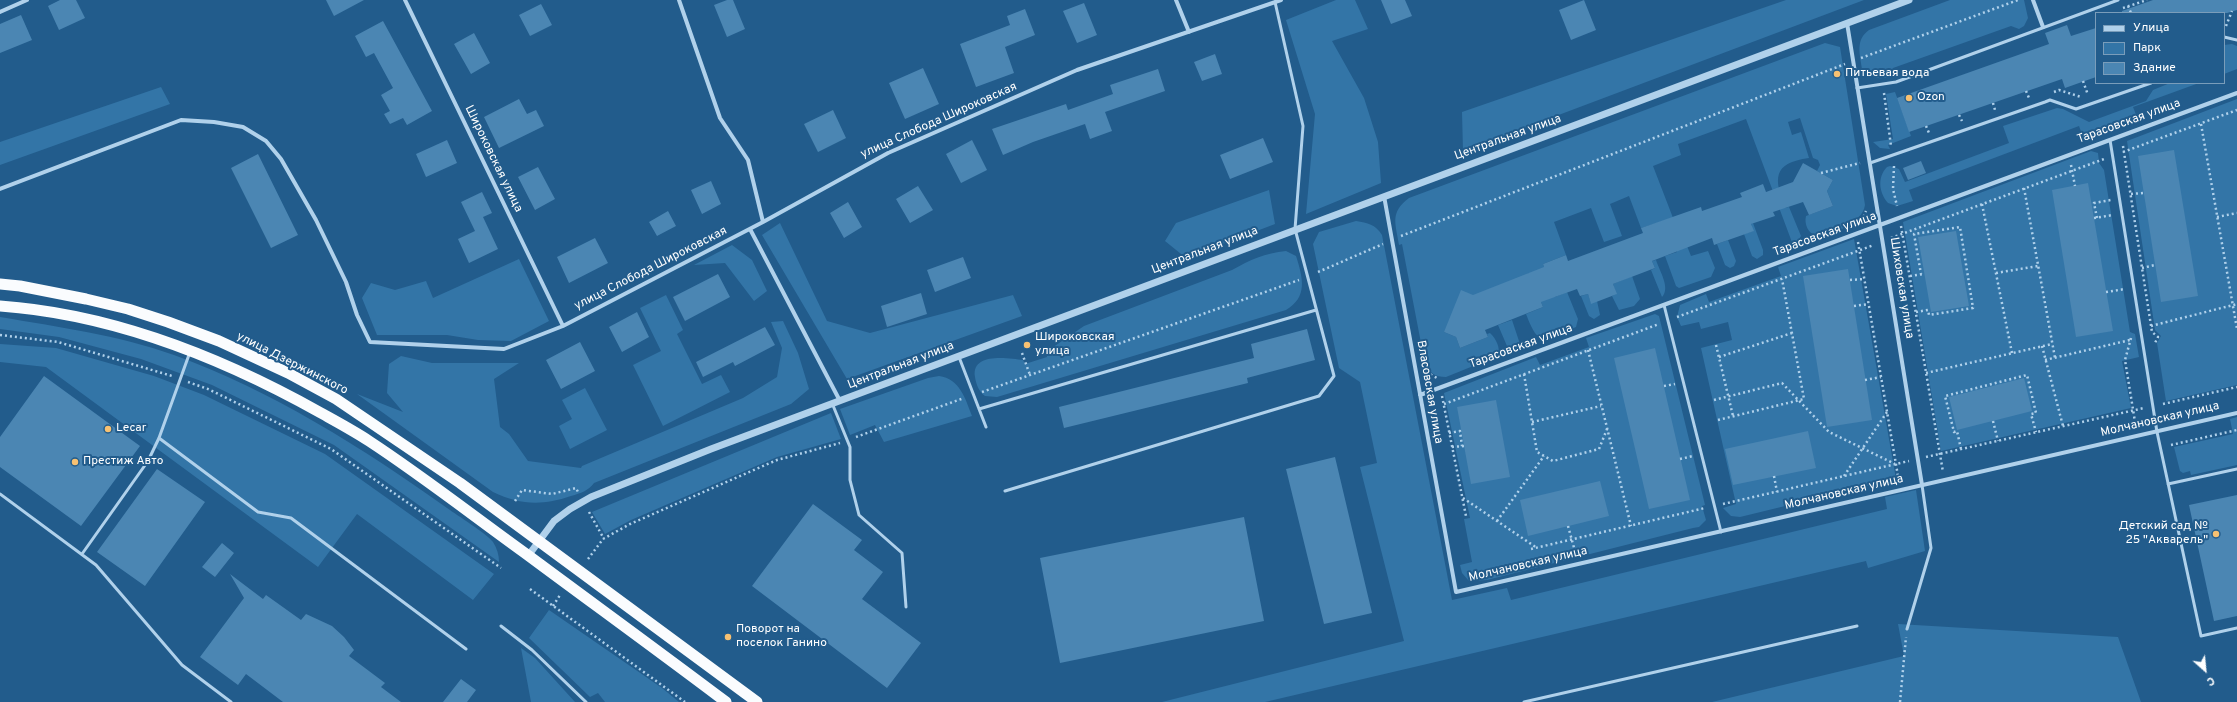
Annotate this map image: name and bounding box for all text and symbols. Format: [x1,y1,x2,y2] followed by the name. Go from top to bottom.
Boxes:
[2095,12,2225,84] legend
[2133,20,2169,36] text: Улица
[2133,40,2161,56] text: Парк
[2133,60,2176,76] text: Здание
[1845,67,1929,81] place label: Питьевая вода
[1832,69,1842,79] marker: Питьевая вода
[859,80,1019,162] street label: улица Слобода Широковская
[1917,91,1945,105] place label: Ozon
[1904,93,1914,103] marker: Ozon
[2075,97,2183,147] street label: Тарасовская улица
[461,103,525,215] street label: Широковская улица
[1453,112,1563,164] street label: Центральная улица
[1771,210,1879,260] street label: Тарасовская улица
[572,224,730,314] street label: улица Слобода Широковская
[1150,224,1260,278] street label: Центральная улица
[1886,236,1916,340] street label: Шиховская улица
[1467,322,1575,372] street label: Тарасовская улица
[234,330,350,398] street label: улица Дзержинского
[1035,331,1115,359] place label: Широковская улица
[846,339,956,393] street label: Центральная улица
[1413,339,1445,445] street label: Власовская улица
[1022,340,1032,350] marker: Широковская улица
[2099,399,2221,441] street label: Молчановская улица
[116,422,146,436] place label: Lecar
[103,424,113,434] marker: Lecar
[83,455,164,469] place label: Престиж Авто
[70,457,80,467] marker: Престиж Авто
[1783,472,1905,514] street label: Молчановская улица
[2118,520,2208,548] place label: Детский сад № 25 "Акварель"
[2211,529,2221,539] marker: Детский сад № 25 "Акварель"
[1467,544,1589,586] street label: Молчановская улица
[736,623,827,651] place label: Поворот на поселок Ганино
[723,632,733,642] marker: Поворот на поселок Ганино
[2185,650,2225,690] north arrow
[2204,673,2217,689] text: С

